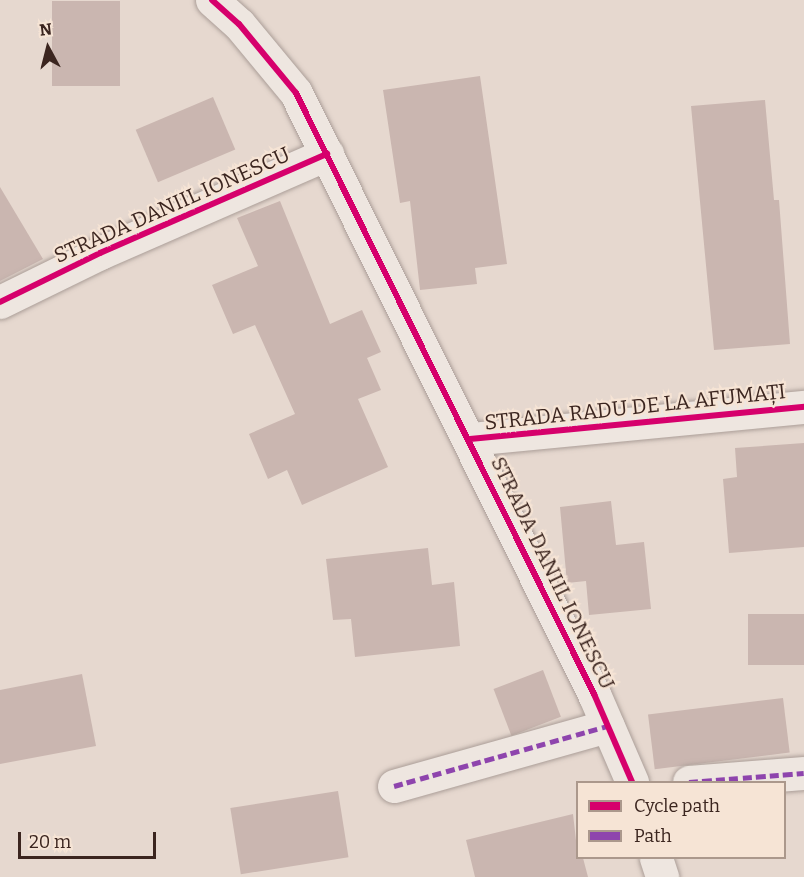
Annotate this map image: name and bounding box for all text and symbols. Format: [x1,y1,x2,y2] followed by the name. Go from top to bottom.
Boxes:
[18,18,78,78] north arrow
[38,19,53,40] text: N
[50,141,294,269] street label: STRADA DANIIL IONESCU
[483,379,787,435] street label: STRADA RADU DE LA AFUMAȚI
[486,453,620,693] street label: STRADA DANIIL IONESCU
[576,781,786,859] legend
[634,795,720,817] text: Cycle path
[21,820,159,858] scale bar
[634,825,672,847] text: Path
[29,831,71,853] text: 20 m

